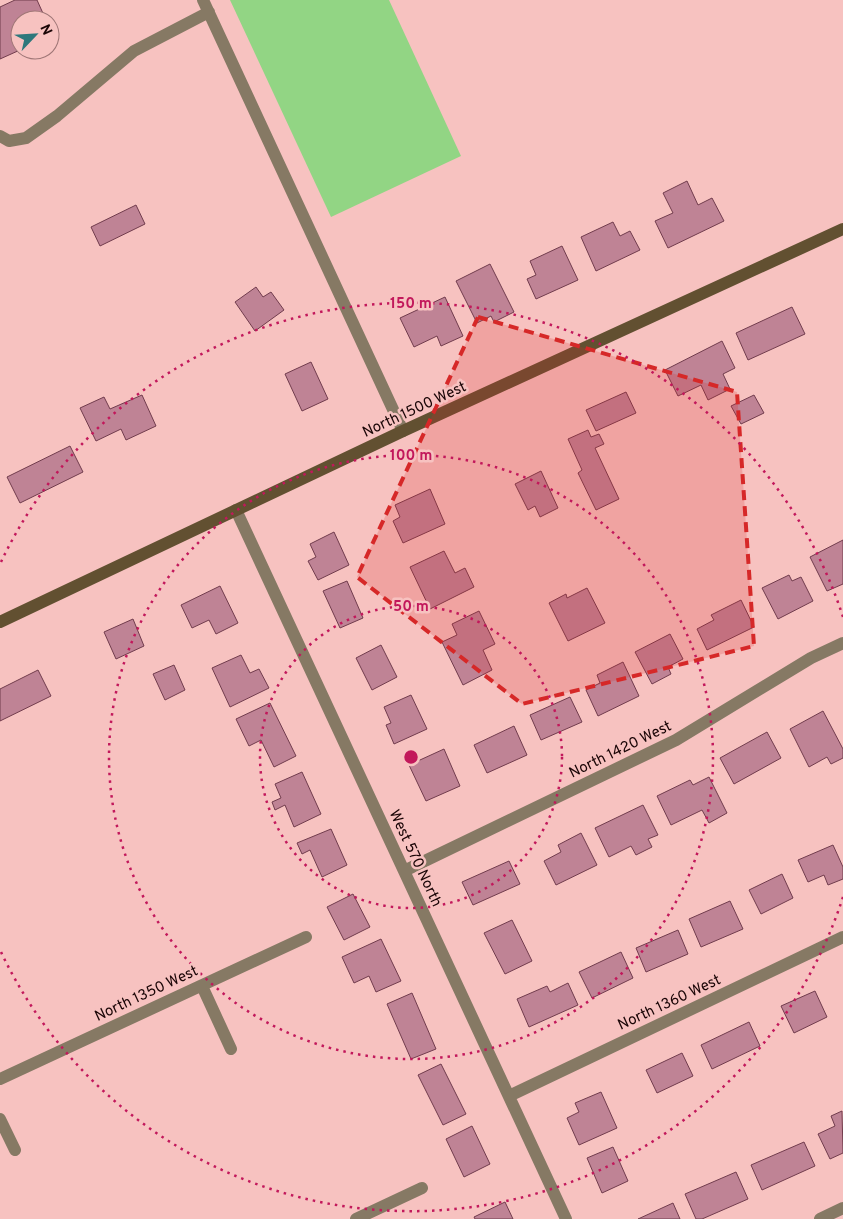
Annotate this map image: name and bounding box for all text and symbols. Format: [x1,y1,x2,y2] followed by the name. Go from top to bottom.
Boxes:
[10,10,60,60] north arrow
[36,22,55,38] text: N
[390,295,432,314] text: 150 m
[360,378,470,443] street label: North 1500 West
[390,447,432,466] text: 100 m
[393,598,429,617] text: 50 m
[566,717,675,783] street label: North 1420 West
[402,748,420,766] centre of rings
[384,807,445,910] street label: West 570 North
[92,962,201,1027] street label: North 1350 West
[615,971,724,1036] street label: North 1360 West

